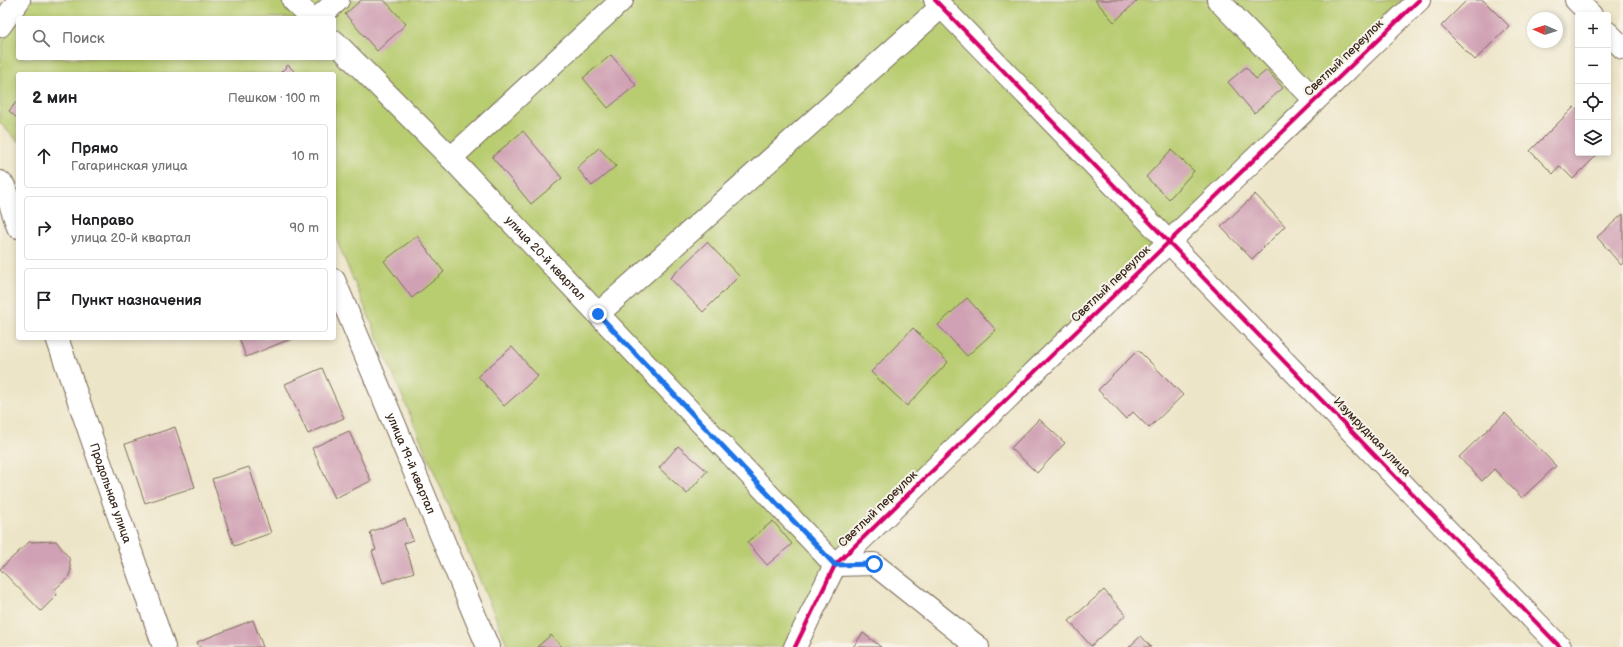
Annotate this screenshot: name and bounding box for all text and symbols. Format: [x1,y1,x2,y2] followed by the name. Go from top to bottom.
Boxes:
[1527,12,1563,48] north arrow
[1575,12,1611,156] map controls
[1575,12,1611,48] button: +
[16,16,336,60] search box
[1301,16,1387,100] street label: Светлый переулок
[30,27,52,49] icon: search
[62,29,105,48] text: Поиск
[1575,48,1611,84] button: −
[1575,84,1611,120] button: locate
[32,88,78,108] text: 2 мин
[228,90,320,106] text: Пешком · 100 m
[1575,120,1611,156] button: layers
[71,139,118,158] text: Прямо
[33,145,55,167] icon: ahead
[292,148,319,164] text: 10 m
[71,158,188,174] text: Гагаринская улица
[71,211,134,230] text: Направо
[502,213,589,304] street label: улица 20-й квартал
[33,217,55,239] icon: right
[290,220,319,236] text: 90 m
[71,230,191,246] text: улица 20-й квартал
[1068,242,1154,326] street label: Светлый переулок
[33,289,55,311] icon: arrive
[71,291,202,310] text: Пункт назначения
[589,305,607,323] route end
[1330,394,1414,480] street label: Изумрудная улица
[383,411,439,516] street label: улица 19-й квартал
[86,441,135,545] street label: Продольная улица
[835,467,921,551] street label: Светлый переулок
[865,555,883,573] route start

